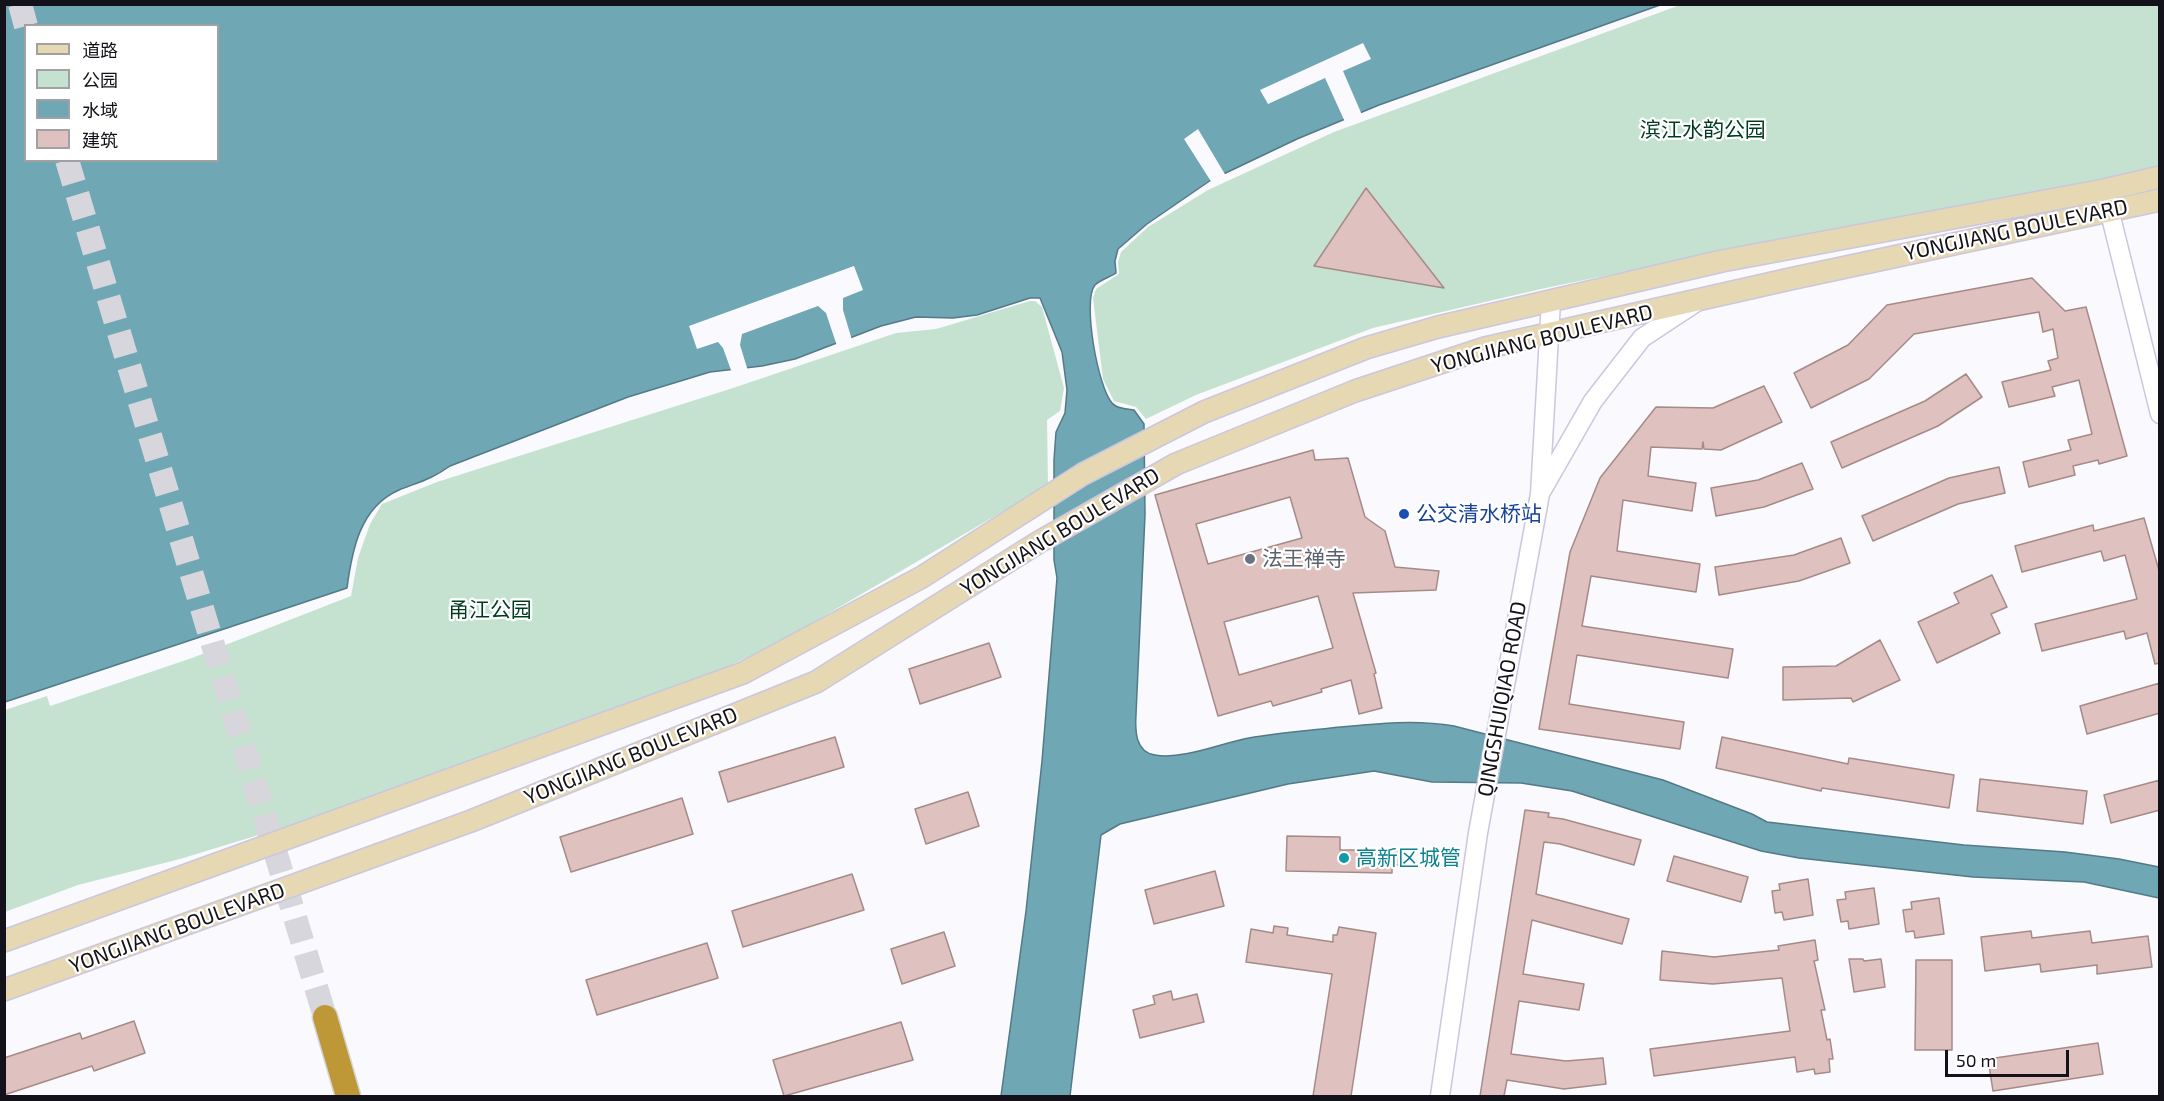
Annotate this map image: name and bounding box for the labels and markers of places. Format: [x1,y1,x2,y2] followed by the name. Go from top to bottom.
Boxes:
[1416,501,1542,527] place label: 公交清水桥站
[1397,507,1411,521] marker: 公交清水桥站
[1262,546,1346,572] place label: 法王禅寺
[1243,552,1257,566] marker: 法王禅寺
[1356,845,1461,871] place label: 高新区城管
[1337,851,1351,865] marker: 高新区城管

